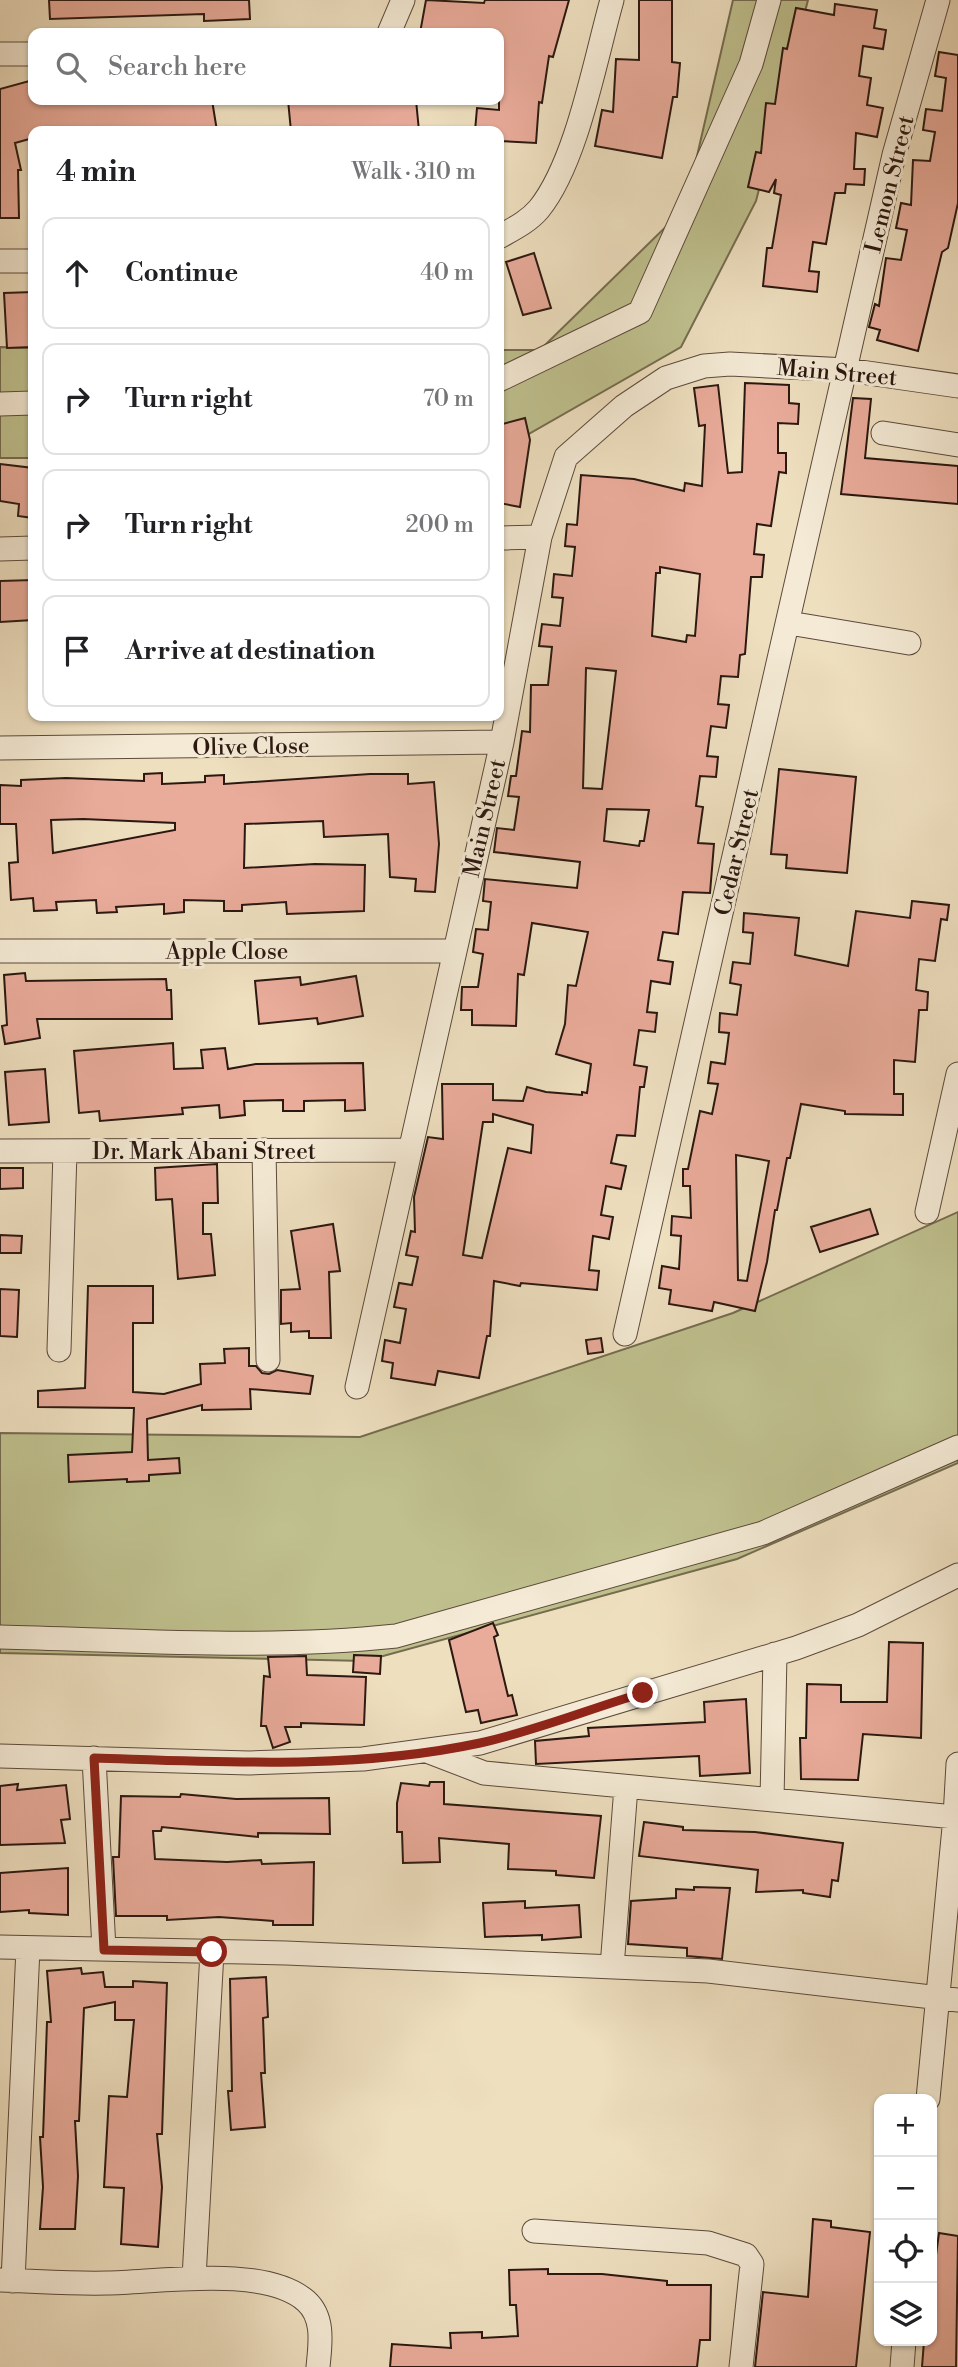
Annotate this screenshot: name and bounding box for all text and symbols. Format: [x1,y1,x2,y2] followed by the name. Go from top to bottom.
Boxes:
[28,28,504,105] search box
[52,48,90,86] icon: search
[108,51,247,83] text: Search here
[859,113,921,256] street label: Lemon Street
[56,153,136,191] text: 4 min
[351,158,476,186] text: Walk · 310 m
[58,254,96,292] icon: ahead
[125,257,238,289] text: Continue
[420,259,474,287] text: 40 m
[776,354,898,392] street label: Main Street
[58,380,96,418] icon: right
[125,383,253,415] text: Turn right
[423,385,474,413] text: 70 m
[58,506,96,544] icon: right
[125,509,253,541] text: Turn right
[406,511,474,539] text: 200 m
[58,632,96,670] icon: arrive
[125,635,375,667] text: Arrive at destination
[192,732,310,762] street label: Olive Close
[458,756,512,880] street label: Main Street
[709,786,765,918] street label: Cedar Street
[165,938,288,966] street label: Apple Close
[92,1138,316,1166] street label: Dr. Mark Abani Street
[627,1677,658,1708] route end
[196,1936,227,1967] route start
[874,2094,937,2346] map controls
[874,2094,937,2157] button: +
[874,2157,937,2220] button: −
[874,2220,937,2283] button: locate
[874,2283,937,2346] button: layers

